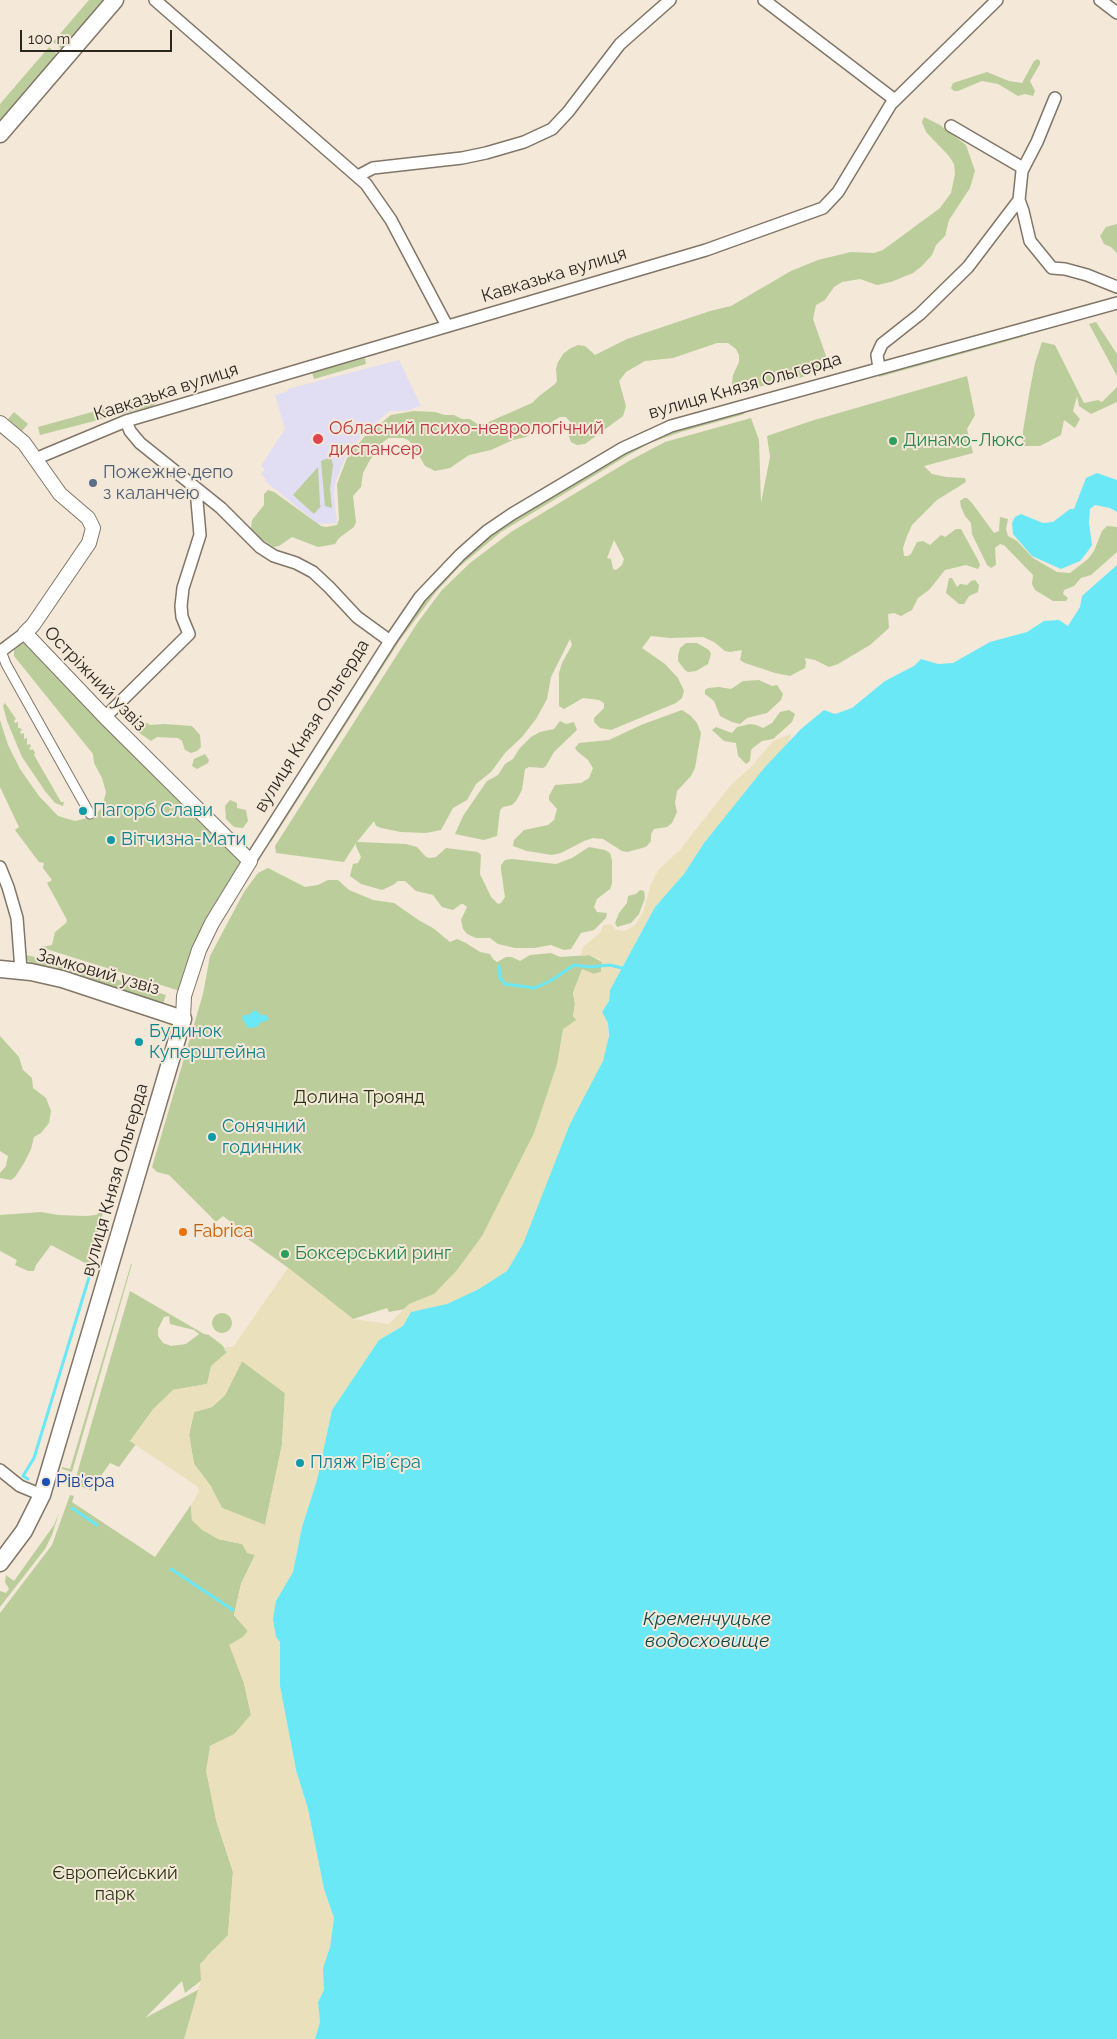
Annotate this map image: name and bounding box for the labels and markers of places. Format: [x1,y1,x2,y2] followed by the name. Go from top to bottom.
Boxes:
[329,418,604,460] place label: Обласний психо-неврологічний диспансер
[903,430,1024,452] place label: Динамо-Люкс
[311,432,325,446] marker: Обласний психо-неврологічний диспансер
[887,435,899,447] marker: Динамо-Люкс
[103,462,233,504] place label: Пожежне депо з каланчею
[87,477,99,489] marker: Пожежне депо з каланчею
[93,800,213,822] place label: Пагорб Слави
[77,805,89,817] marker: Пагорб Слави
[121,829,246,851] place label: Вітчизна-Мати
[105,834,117,846] marker: Вітчизна-Мати
[149,1021,266,1064] place label: Будинок Куперштейна
[133,1036,145,1048] marker: Будинок Куперштейна
[222,1116,306,1158] place label: Сонячний годинник
[206,1131,218,1143] marker: Сонячний годинник
[193,1221,253,1243] place label: Fabrica
[177,1226,189,1238] marker: Fabrica
[295,1243,451,1265] place label: Боксерський ринг
[279,1248,291,1260] marker: Боксерський ринг
[310,1452,421,1474] place label: Пляж Рівʼєра
[294,1457,306,1469] marker: Пляж Рівʼєра
[56,1471,115,1493] place label: Рів'єра
[40,1476,52,1488] marker: Рів'єра

